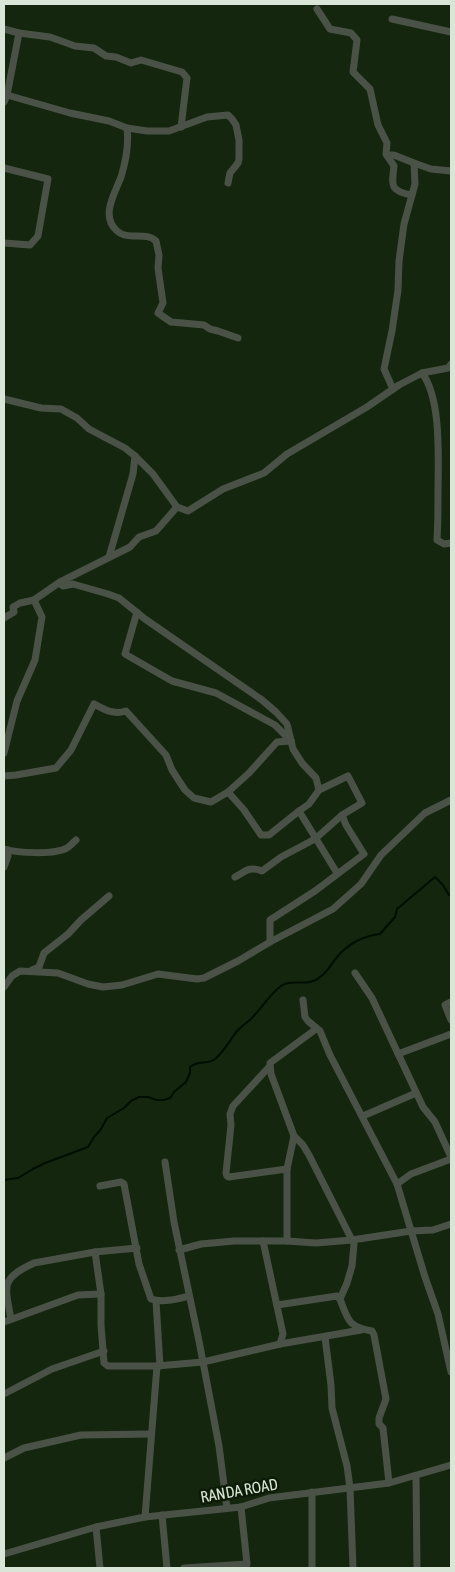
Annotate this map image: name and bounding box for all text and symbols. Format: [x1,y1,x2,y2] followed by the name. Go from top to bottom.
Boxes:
[199,1474,279,1506] street label: RANDA ROAD

